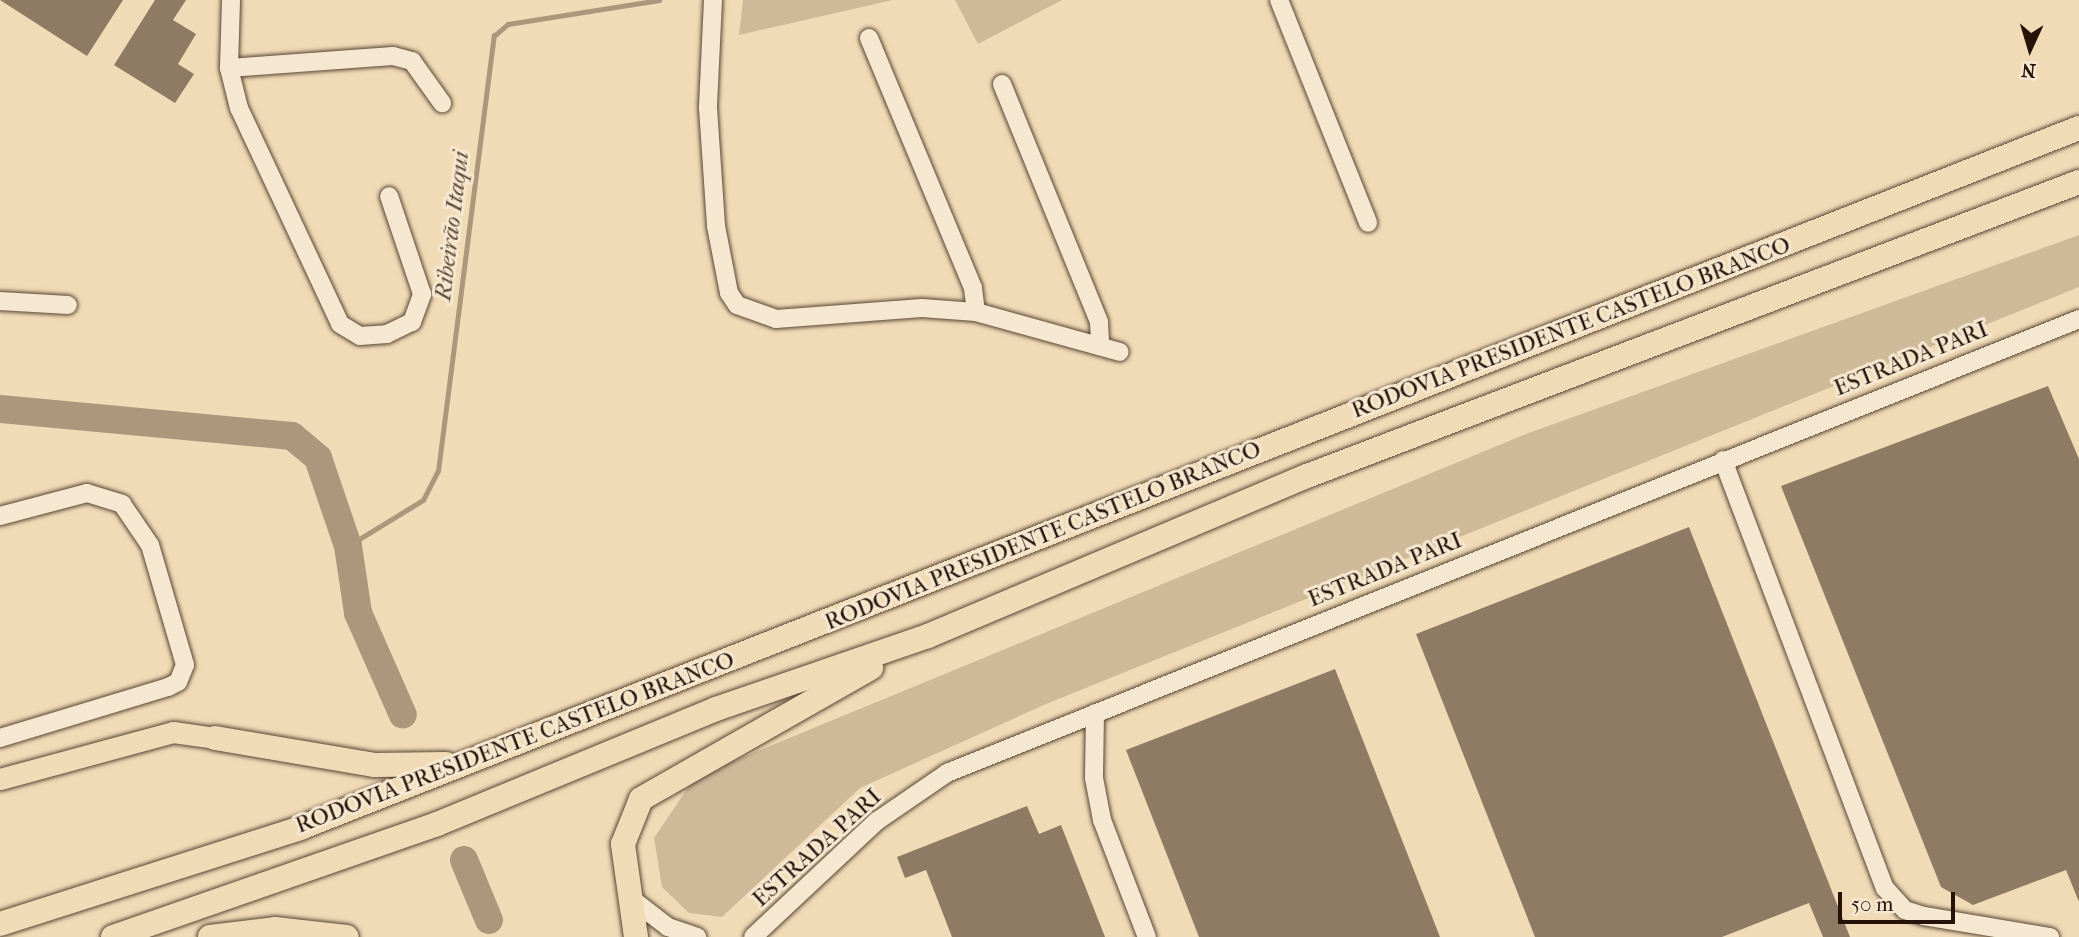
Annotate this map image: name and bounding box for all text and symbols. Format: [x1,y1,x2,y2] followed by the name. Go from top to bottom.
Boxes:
[1995,14,2065,84] north arrow
[2021,58,2037,81] text: N
[429,150,475,302] water label: Ribeirão Itaqui
[1348,231,1794,425] street label: RODOVIA PRESIDENTE CASTELO BRANCO
[1830,316,1992,402] street label: ESTRADA PARI
[821,436,1265,636] street label: RODOVIA PRESIDENTE CASTELO BRANCO
[1304,527,1466,613] street label: ESTRADA PARI
[292,646,738,840] street label: RODOVIA PRESIDENTE CASTELO BRANCO
[747,783,887,913] street label: ESTRADA PARI
[1841,878,1958,922] scale bar
[1851,892,1894,916] text: 50 m

